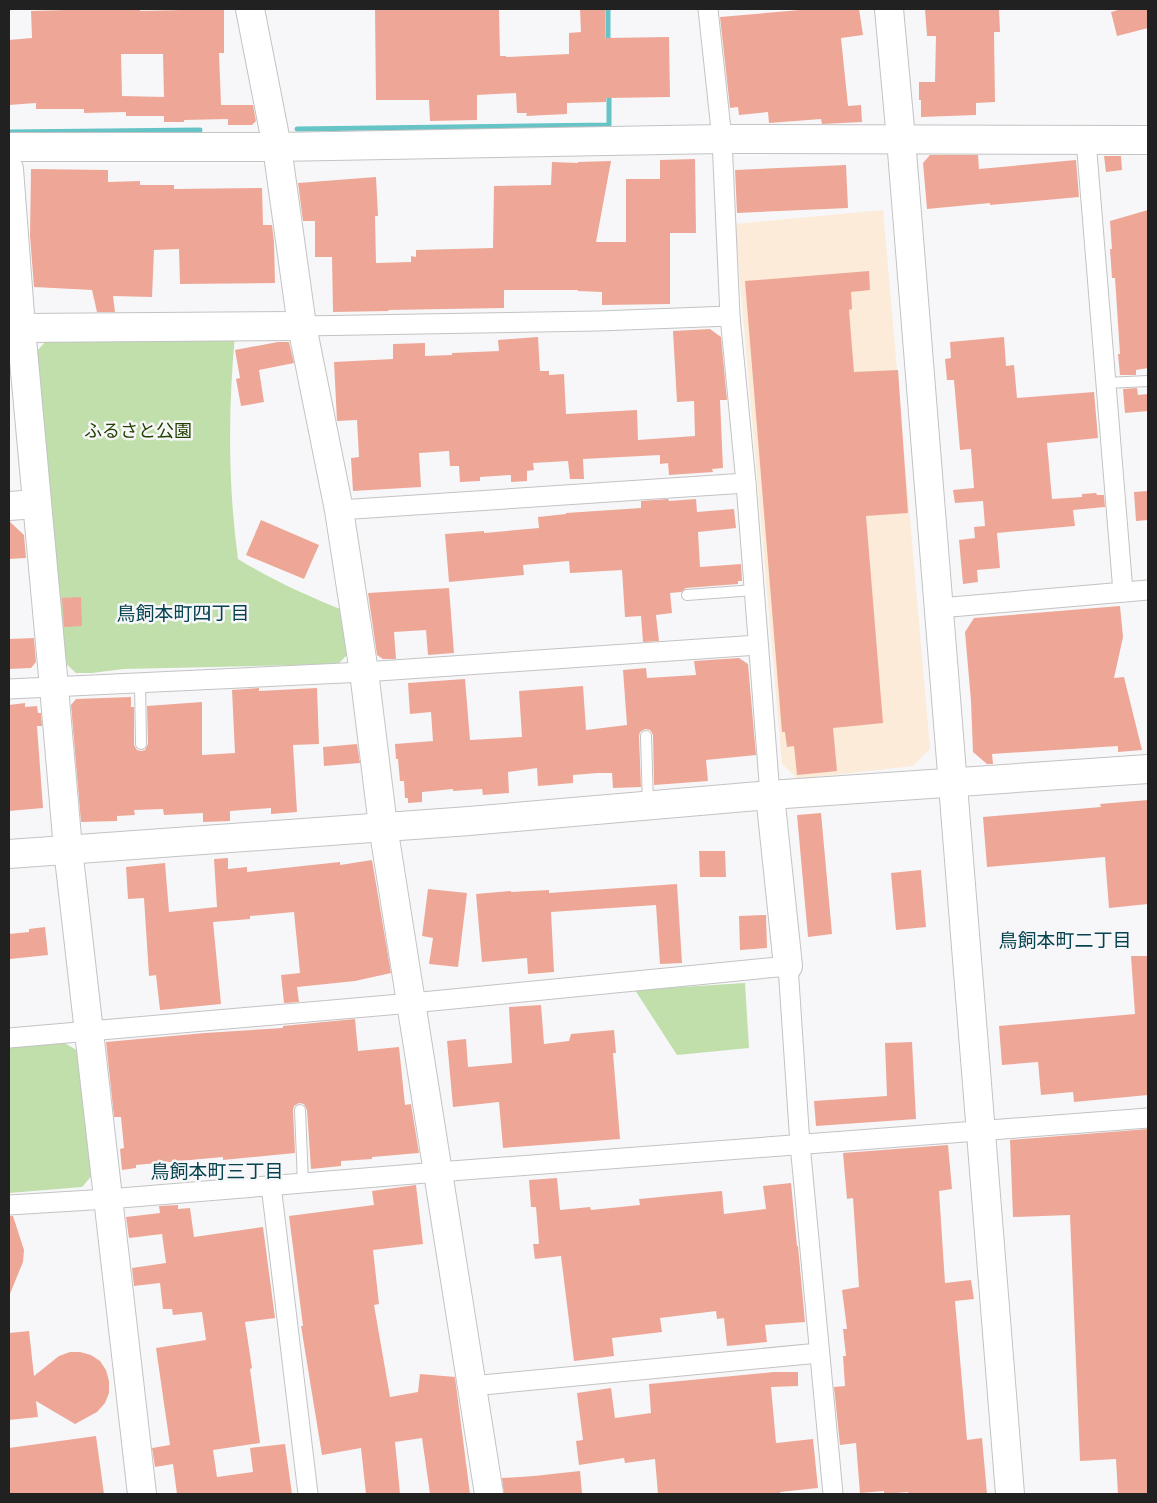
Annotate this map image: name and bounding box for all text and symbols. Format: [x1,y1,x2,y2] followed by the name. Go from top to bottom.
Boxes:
[84,420,192,442] park label: ふるさと公園
[116,602,250,625] district label: 鳥飼本町四丁目
[998,929,1132,952] district label: 鳥飼本町二丁目
[150,1160,284,1183] district label: 鳥飼本町三丁目

